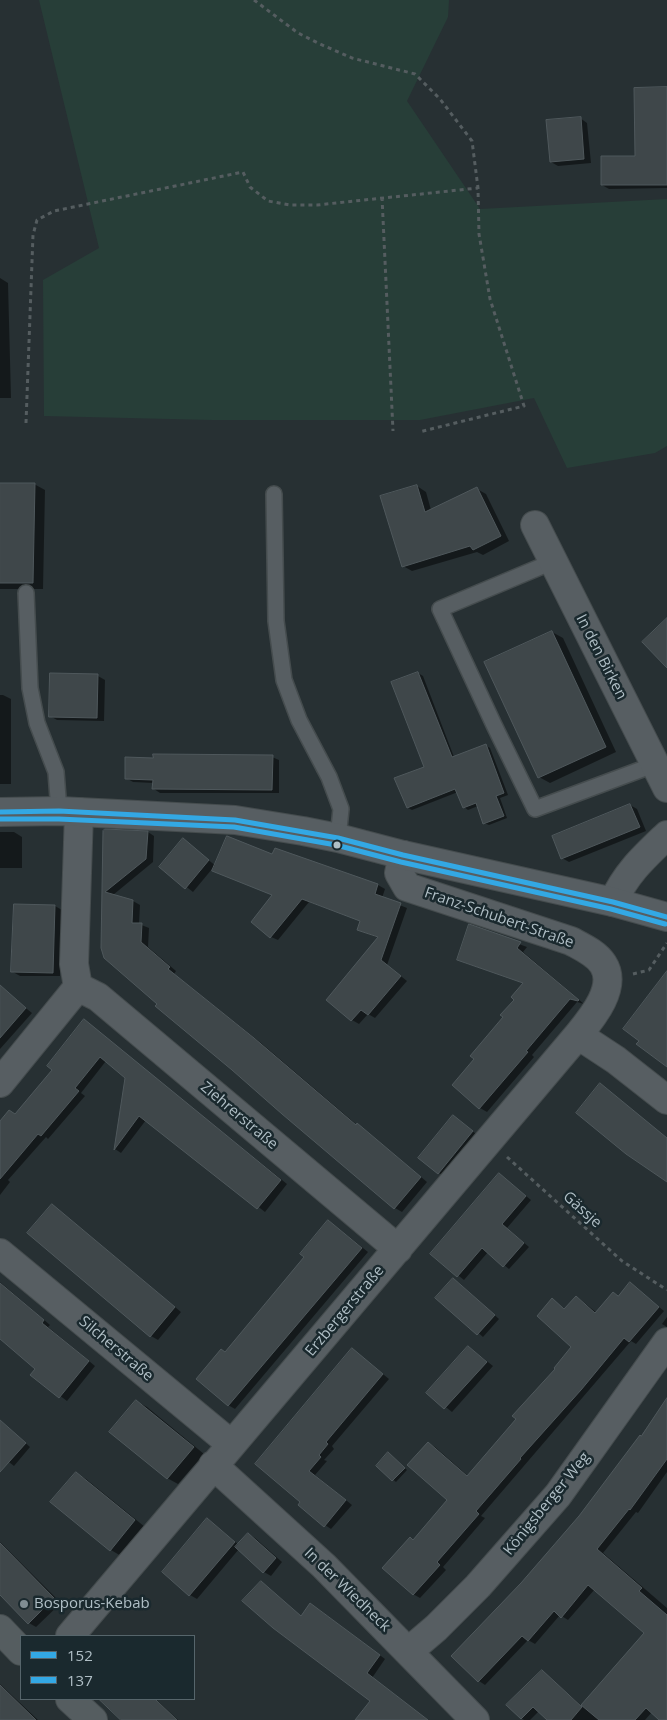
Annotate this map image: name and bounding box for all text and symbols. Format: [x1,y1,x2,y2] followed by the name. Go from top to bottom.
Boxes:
[572,611,630,703] street label: In den Birken
[332,840,342,850] unlabelled marker
[422,884,576,952] street label: Franz-Schubert-Straße
[197,1078,281,1154] street label: Ziehrerstraße
[559,1188,605,1232] street label: Gässje
[302,1262,388,1360] street label: Erzbergerstraße
[75,1313,157,1385] street label: Silcherstraße
[500,1449,594,1559] street label: Königsberger Weg
[300,1544,394,1636] street label: In der Wiedheck
[34,1595,150,1613] place label: Bosporus-Kebab
[18,1598,30,1610] marker: Bosporus-Kebab
[20,1635,195,1700] legend
[67,1645,93,1665] text: 152
[67,1670,93,1690] text: 137

